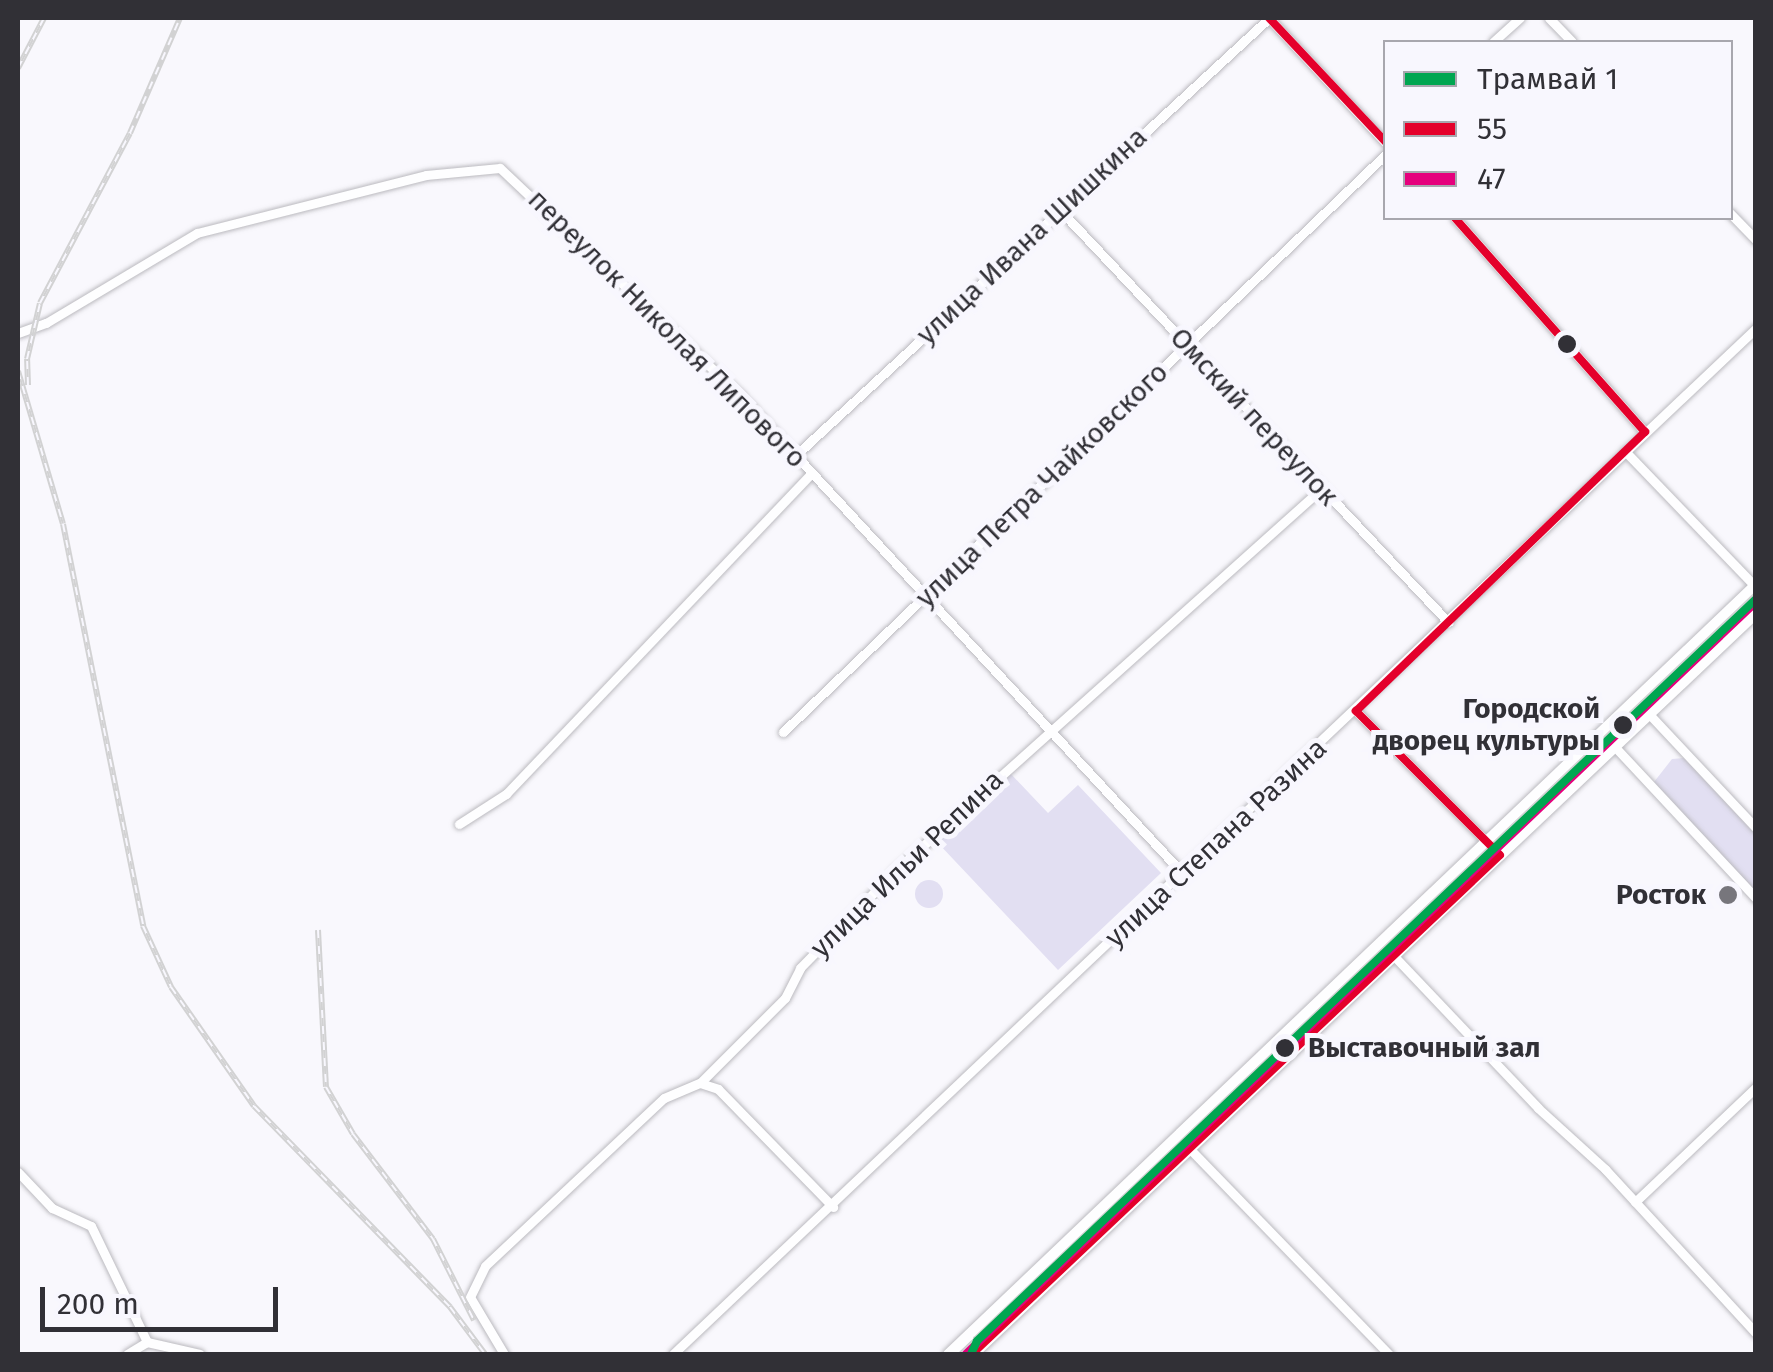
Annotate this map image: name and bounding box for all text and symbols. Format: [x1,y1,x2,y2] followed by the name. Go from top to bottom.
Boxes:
[1383,40,1733,220] legend
[1477,61,1618,97] text: Трамвай 1
[1477,111,1507,147] text: 55
[910,120,1154,352] street label: улица Ивана Шишкина
[1477,161,1506,197] text: 47
[521,183,813,475] street label: переулок Николая Липового
[1163,321,1345,513] street label: Омский переулок
[1557,334,1577,354] unlabelled marker
[909,356,1175,614] street label: улица Петра Чайковского
[1373,692,1600,758] place label: Городской дворец культуры
[1610,712,1636,738] marker: Городской дворец культуры
[1098,732,1334,954] street label: улица Степана Разина
[804,763,1010,965] street label: улица Ильи Репина
[1616,878,1706,912] place label: Росток
[1715,882,1741,908] marker: Росток
[1308,1031,1540,1065] place label: Выставочный зал
[1272,1035,1298,1061] marker: Выставочный зал
[45,1267,282,1329] scale bar
[57,1286,139,1322] text: 200 m

